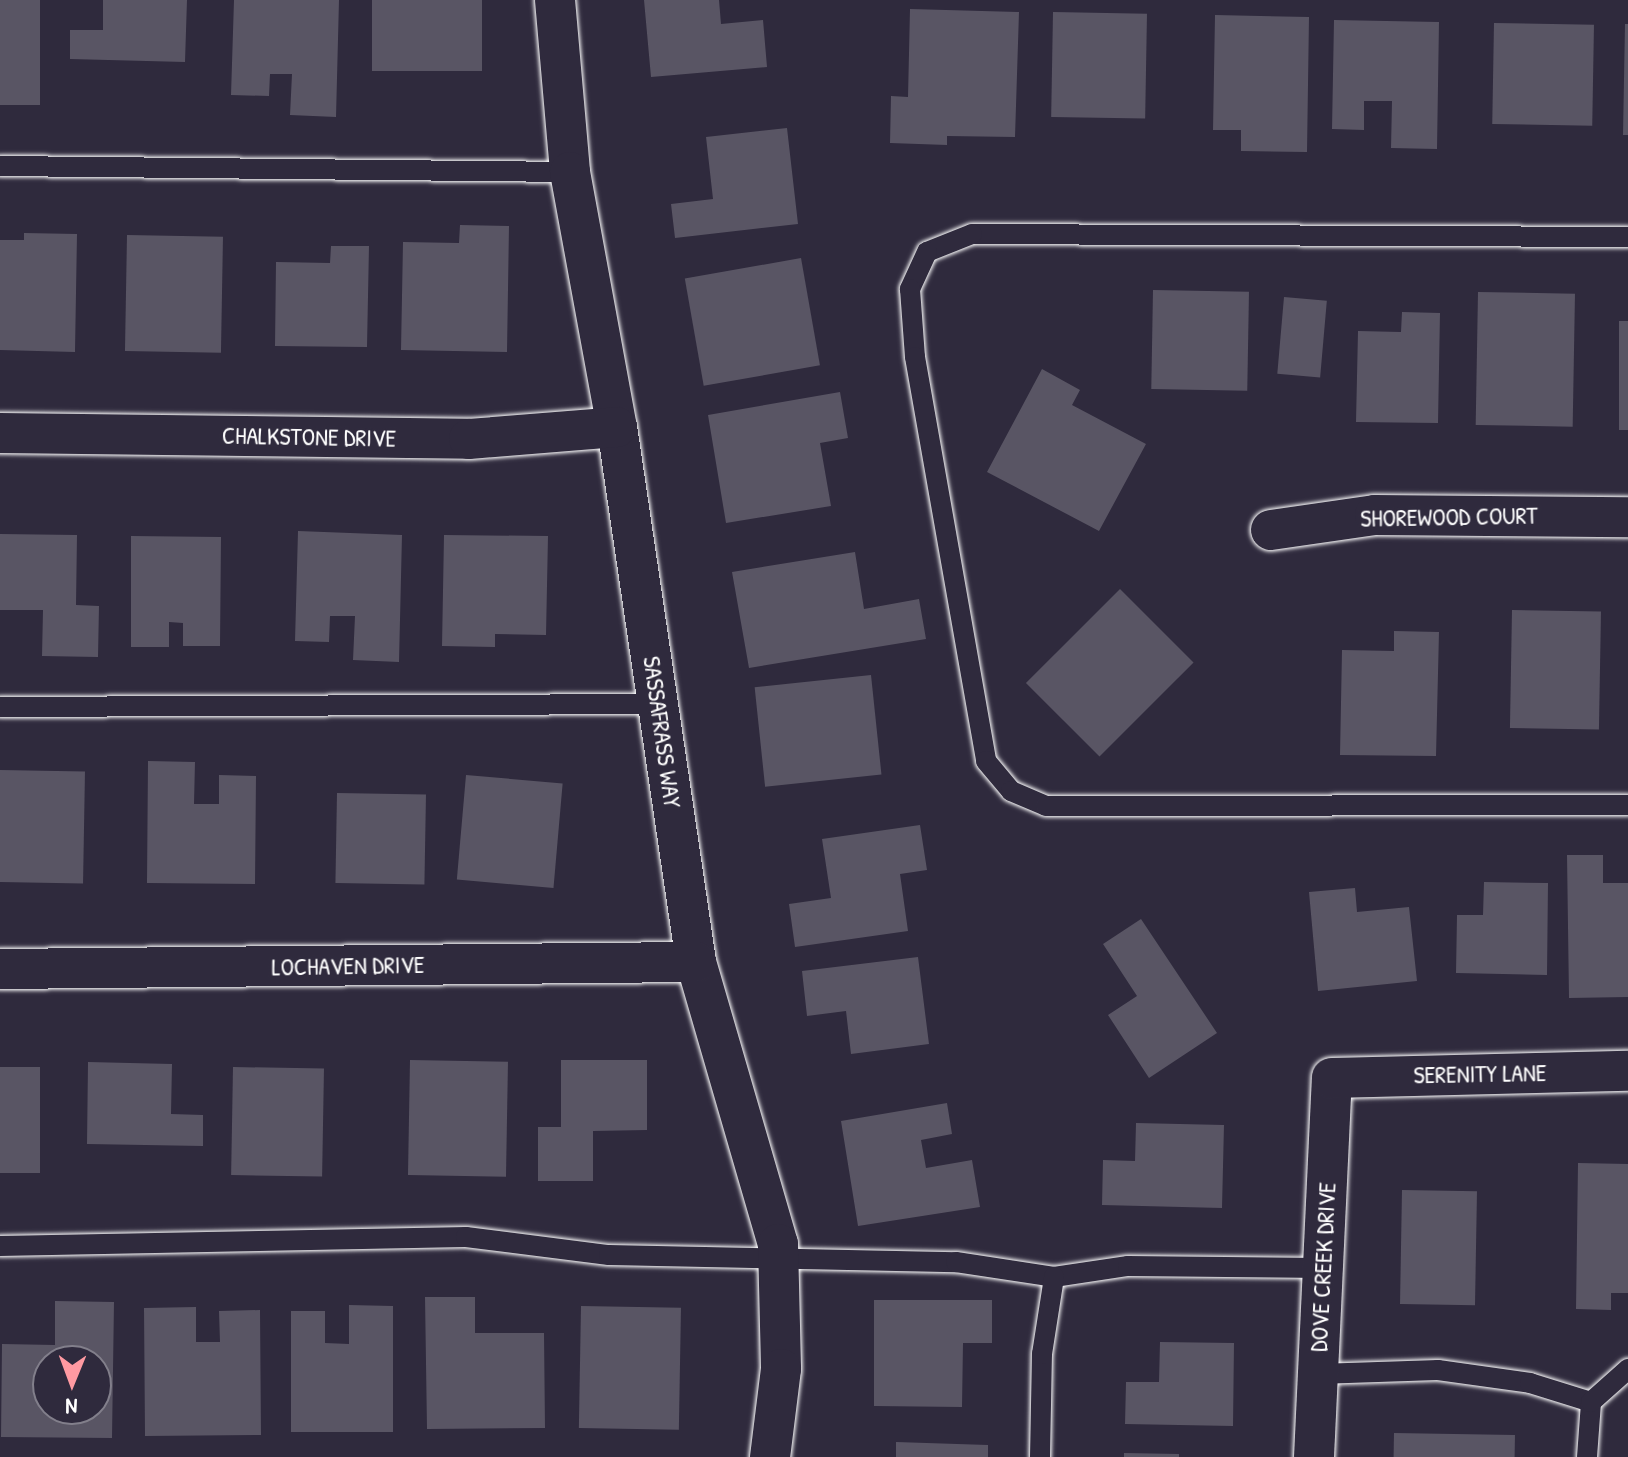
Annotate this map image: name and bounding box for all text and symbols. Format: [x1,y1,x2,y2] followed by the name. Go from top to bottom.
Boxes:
[222,421,396,453] street label: CHALKSTONE DRIVE
[1360,501,1538,533] street label: SHOREWOOD COURT
[637,654,687,810] street label: SASSAFRASS WAY
[271,950,425,982] street label: LOCHAVEN DRIVE
[1413,1058,1547,1090] street label: SERENITY LANE
[1304,1181,1342,1353] street label: DOVE CREEK DRIVE
[32,1345,112,1425] north arrow
[65,1392,78,1422] text: N

